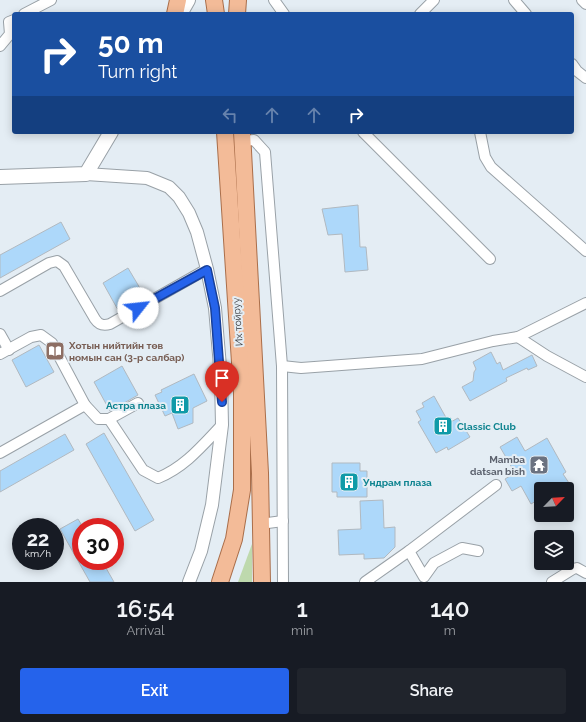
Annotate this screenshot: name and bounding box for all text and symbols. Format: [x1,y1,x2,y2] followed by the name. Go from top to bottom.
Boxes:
[98,27,164,60] text: 50 m
[32,28,84,80] icon: right
[98,61,177,82] text: Turn right
[219,104,241,126] icon: left
[261,104,283,126] icon: ahead
[303,104,325,126] icon: ahead
[345,104,367,126] icon: right
[117,287,159,329] position arrow
[230,297,245,347] street label: Их тойруу
[44,340,66,362] library icon: Хотын нийтийн төв номын сан (3-р салбар)
[68,340,184,363] place label: Хотын нийтийн төв номын сан (3-р салбар)
[205,361,239,402] pin
[211,367,233,389] icon: arrive
[169,394,191,416] building icon: Астра плаза
[106,400,166,411] place label: Астра плаза
[432,415,454,437] building icon: Classic Club
[457,421,516,432] place label: Classic Club
[470,454,525,477] place label: Mamba datsan bish
[528,454,550,476] temple icon: Mamba datsan bish
[338,471,360,493] building icon: Ундрам плаза
[362,477,432,488] place label: Ундрам плаза
[534,482,574,522] north arrow
[534,482,574,570] map controls
[72,518,124,570] speed limit sign: 30
[27,527,49,551] text: 22
[534,530,574,570] button: layers
[25,548,51,559] text: km/h
[117,594,175,623] text: 16:54
[297,594,308,623] text: 1
[430,594,469,623] text: 140
[126,623,165,638] text: Arrival
[291,623,313,638] text: min
[444,623,456,638] text: m
[20,668,289,714] button: Exit
[297,668,566,714] button: Share

